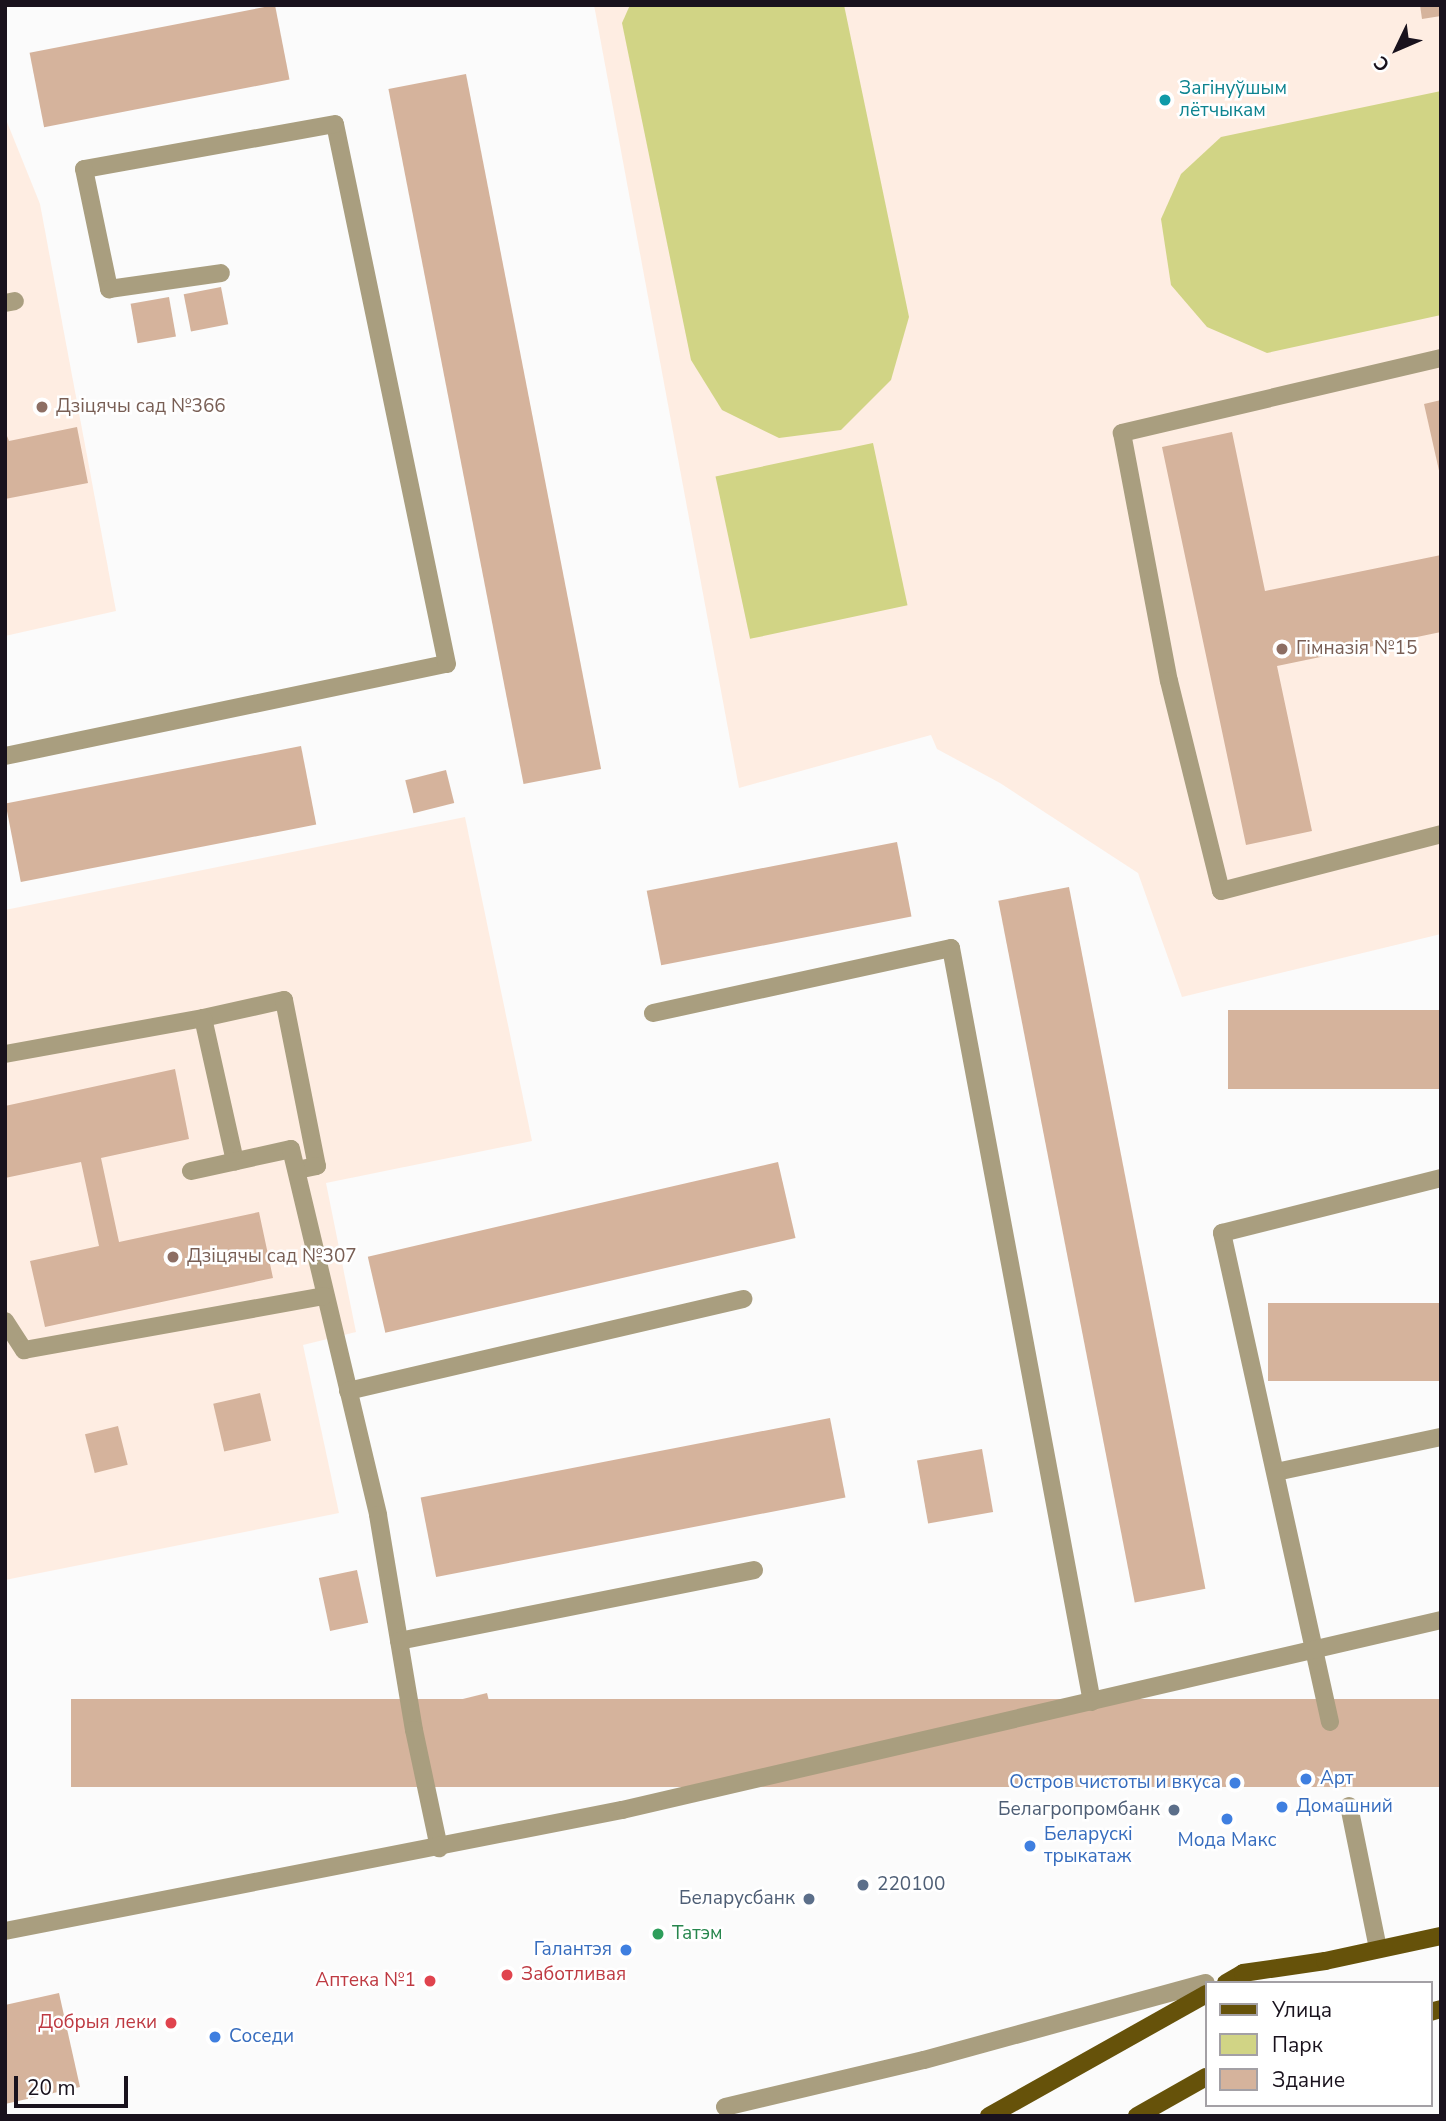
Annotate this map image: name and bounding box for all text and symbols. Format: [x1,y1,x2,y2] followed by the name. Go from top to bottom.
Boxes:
[1362,14,1432,84] north arrow
[1368,50,1396,77] text: С
[1179,78,1287,122] place label: Загінуўшым лётчыкам
[1157,92,1173,108] marker: Загінуўшым лётчыкам
[56,396,226,418] place label: Дзіцячы сад №366
[34,399,50,415] marker: Дзіцячы сад №366
[1296,638,1417,660] place label: Гімназія №15
[1274,641,1290,657] marker: Гімназія №15
[187,1246,357,1268] place label: Дзіцячы сад №307
[165,1249,181,1265] marker: Дзіцячы сад №307
[1320,1768,1354,1790] place label: Арт
[1298,1771,1314,1787] marker: Арт
[1009,1772,1221,1794] place label: Остров чистоты и вкуса
[1227,1775,1243,1791] marker: Остров чистоты и вкуса
[1296,1796,1393,1818] place label: Домашний
[998,1799,1160,1821] place label: Белагропромбанк
[1274,1799,1290,1815] marker: Домашний
[1166,1802,1182,1818] marker: Белагропромбанк
[1219,1811,1235,1827] marker: Мода Макс
[1044,1824,1133,1868] place label: Беларускі трыкатаж
[1178,1830,1276,1852] place label: Мода Макс
[1022,1838,1038,1854] marker: Беларускі трыкатаж
[877,1874,945,1896] place label: 220100
[855,1877,871,1893] marker: 220100
[679,1888,795,1910] place label: Беларусбанк
[801,1891,817,1907] marker: Беларусбанк
[672,1923,722,1945] place label: Татэм
[650,1926,666,1942] marker: Татэм
[534,1939,612,1961] place label: Галантэя
[618,1942,634,1958] marker: Галантэя
[521,1964,626,1986] place label: Заботливая
[499,1967,515,1983] marker: Заботливая
[315,1970,416,1992] place label: Аптека №1
[422,1973,438,1989] marker: Аптека №1
[1204,1981,1432,2107] legend
[1272,1996,1332,2024] text: Улица
[38,2012,157,2034] place label: Добрыя леки
[163,2015,179,2031] marker: Добрыя леки
[229,2026,294,2048] place label: Соседи
[207,2029,223,2045] marker: Соседи
[1272,2031,1323,2059] text: Парк
[18,2062,131,2106] scale bar
[1272,2066,1345,2094] text: Здание
[27,2074,76,2102] text: 20 m

